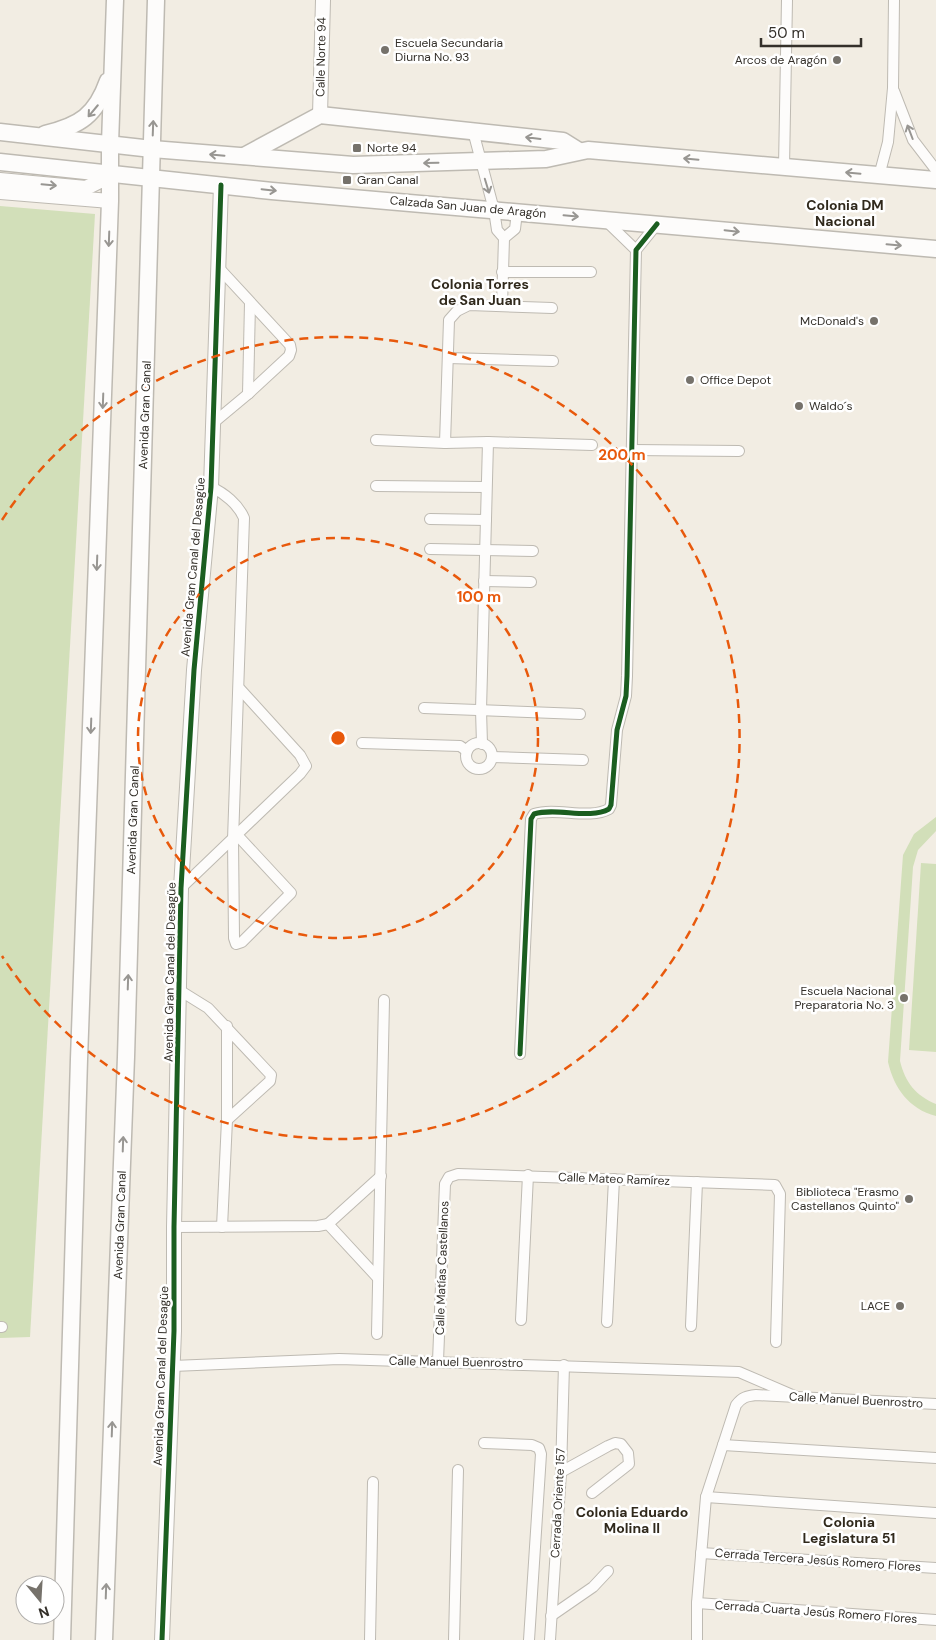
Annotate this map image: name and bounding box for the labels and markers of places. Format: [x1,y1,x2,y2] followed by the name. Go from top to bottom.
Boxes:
[395,35,503,65] place label: Escuela Secundaria Diurna No. 93
[379,44,391,56] marker: Escuela Secundaria Diurna No. 93
[735,52,827,68] place label: Arcos de Aragón
[831,54,843,66] marker: Arcos de Aragón
[367,140,416,156] place label: Norte 94
[351,142,363,154] marker: Norte 94
[357,172,418,188] place label: Gran Canal
[341,174,353,186] marker: Gran Canal
[800,313,864,329] place label: McDonald's
[868,315,880,327] marker: McDonald's
[700,372,771,388] place label: Office Depot
[684,374,696,386] marker: Office Depot
[809,398,852,414] place label: Waldo´s
[793,400,805,412] marker: Waldo´s
[329,729,347,747] centre of rings
[794,983,894,1013] place label: Escuela Nacional Preparatoria No. 3
[898,992,910,1004] marker: Escuela Nacional Preparatoria No. 3
[791,1184,900,1214] place label: Biblioteca "Erasmo Castellanos Quinto"
[903,1193,915,1205] marker: Biblioteca "Erasmo Castellanos Quinto"
[861,1298,890,1314] place label: LACE
[894,1300,906,1312] marker: LACE

